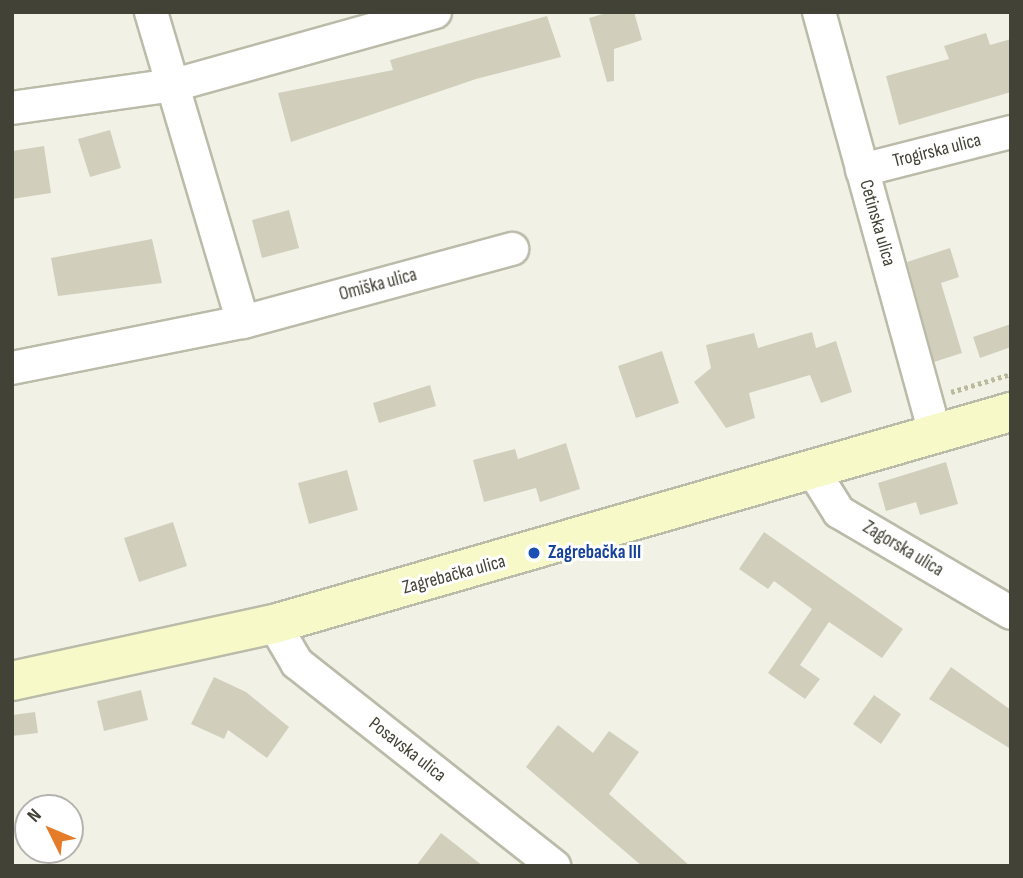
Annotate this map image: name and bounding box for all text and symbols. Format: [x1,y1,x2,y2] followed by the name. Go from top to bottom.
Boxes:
[891,129,983,173] street label: Trogirska ulica
[854,177,900,269] street label: Cetinska ulica
[337,264,419,306] street label: Omiška ulica
[859,516,947,582] street label: Zagorska ulica
[548,542,641,564] place label: Zagrebačka III
[526,545,542,561] marker: Zagrebačka III
[400,550,508,600] street label: Zagrebačka ulica
[364,713,450,787] street label: Posavska ulica
[14,794,84,864] north arrow
[23,804,47,827] text: N

